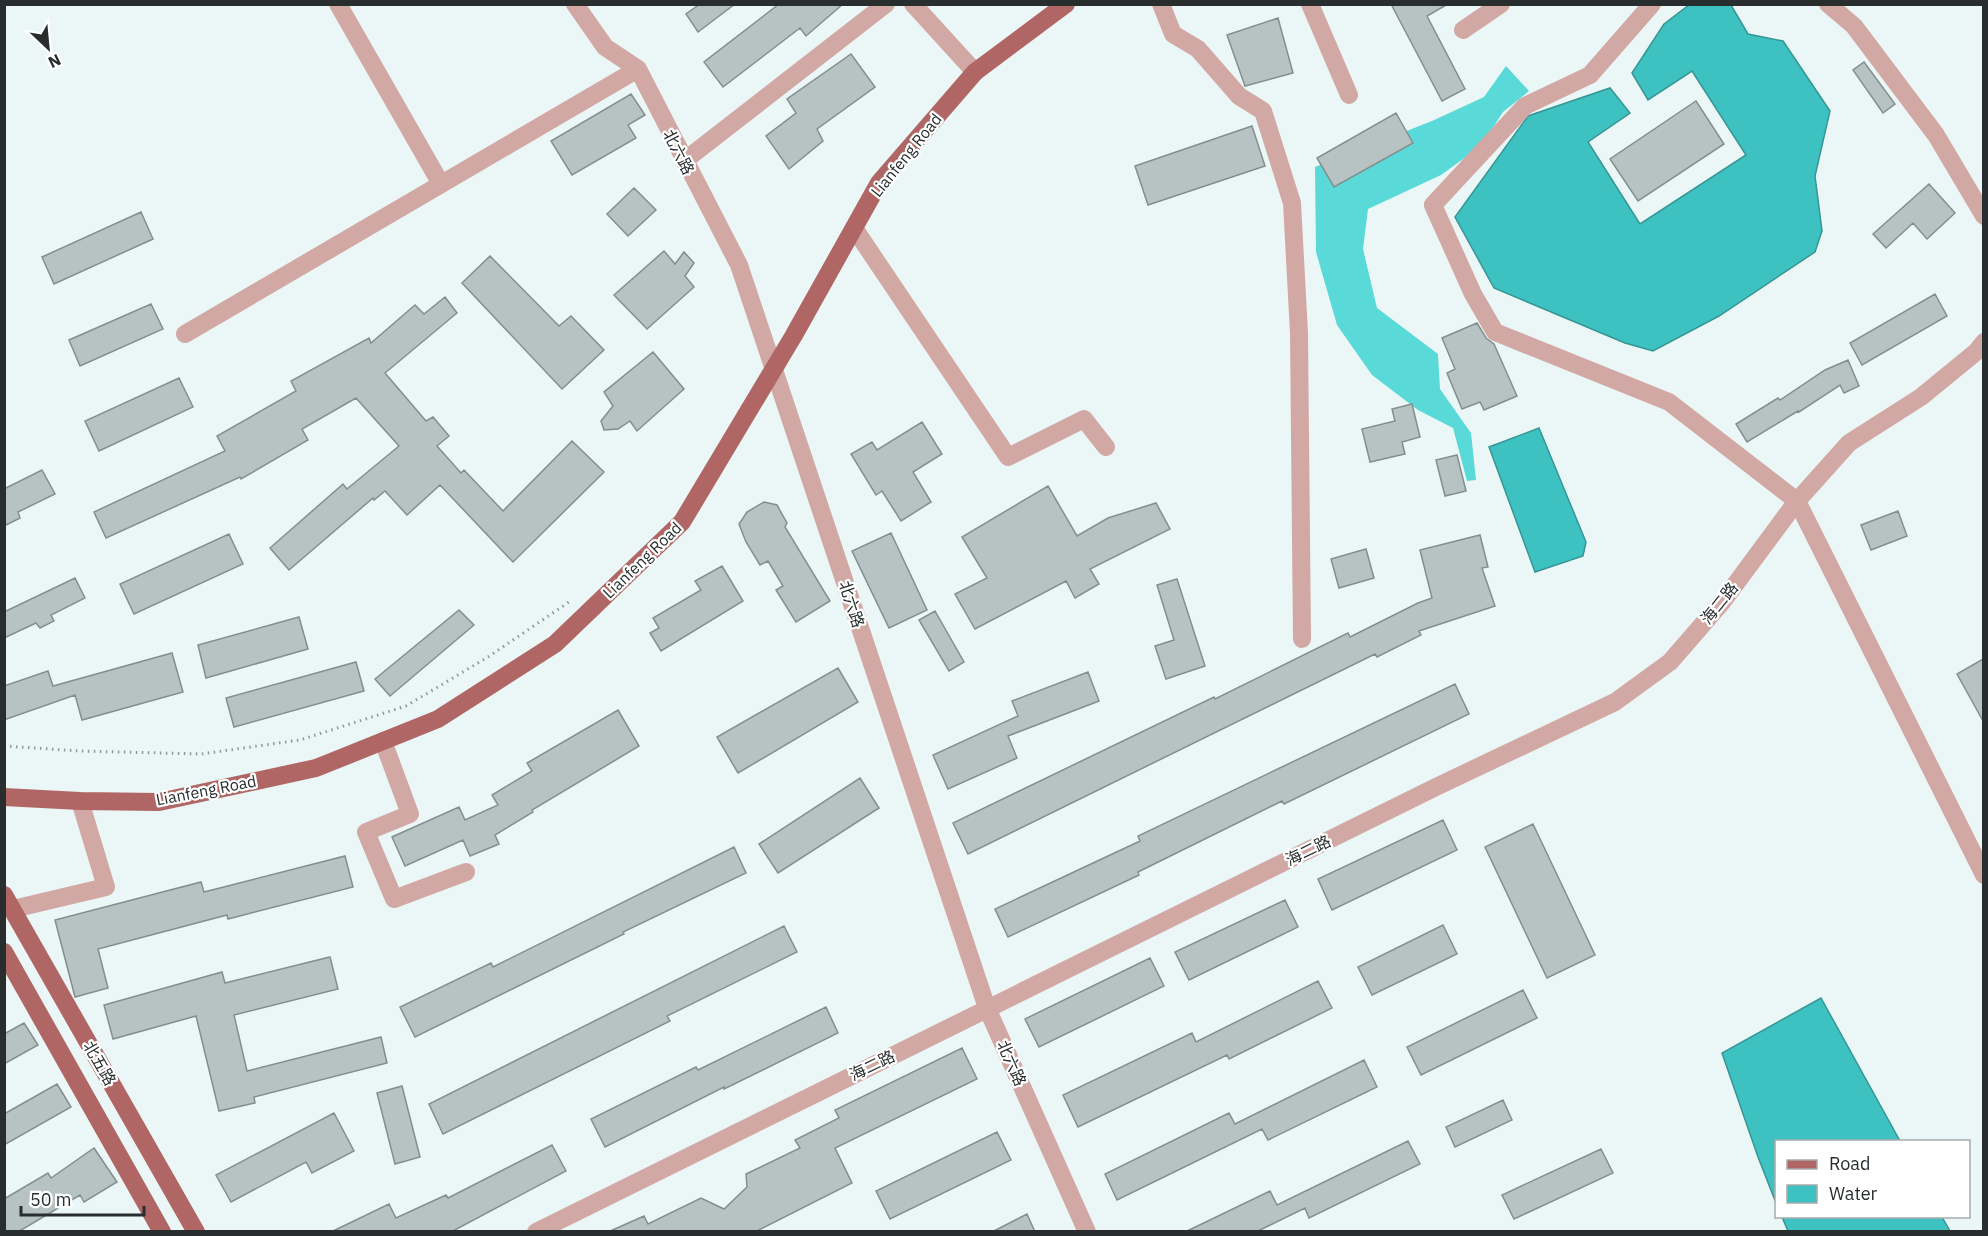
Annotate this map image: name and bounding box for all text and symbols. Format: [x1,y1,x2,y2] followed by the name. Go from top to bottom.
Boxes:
[18,18,78,78] north arrow
[45,50,64,73] text: N
[866,109,946,201] street label: Lianfeng Road
[659,126,699,178] street label: 北六路
[598,517,686,603] street label: Lianfeng Road
[835,578,869,630] street label: 北六路
[1696,578,1742,628] street label: 海二路
[154,770,258,810] street label: Lianfeng Road
[1282,830,1334,870] street label: 海二路
[79,1037,121,1089] street label: 北五路
[993,1037,1031,1089] street label: 北六路
[846,1045,898,1085] street label: 海二路
[1775,1140,1970,1218] legend
[1829,1152,1870,1175] text: Road
[21,1179,144,1217] scale bar
[1829,1182,1878,1205] text: Water
[30,1188,72,1211] text: 50 m

